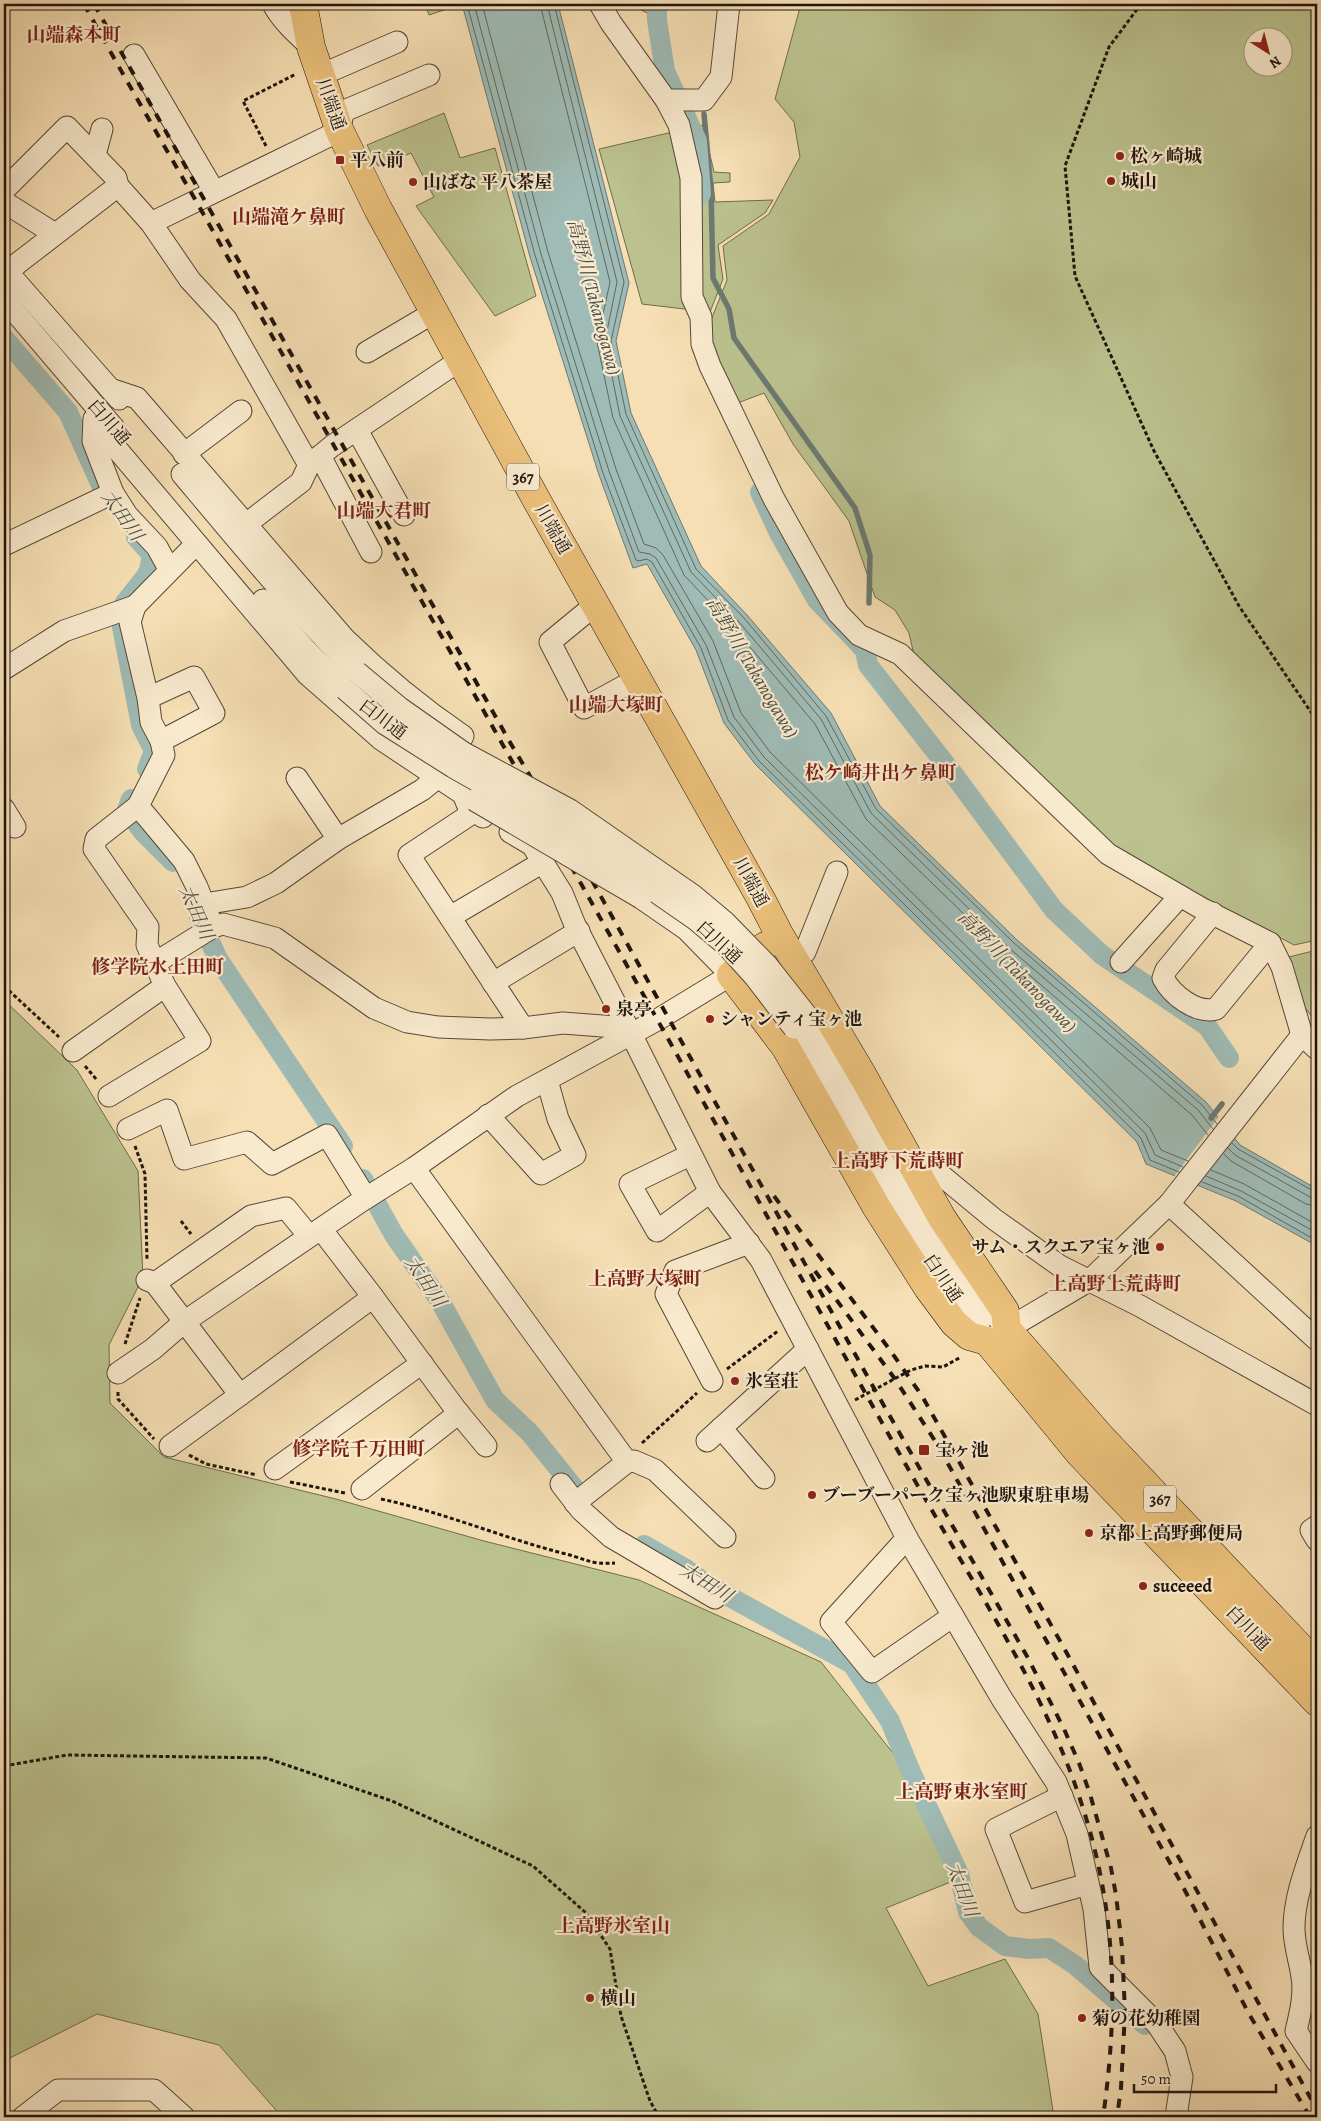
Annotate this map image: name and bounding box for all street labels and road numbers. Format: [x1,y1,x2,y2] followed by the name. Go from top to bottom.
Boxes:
[310,75,352,133] street label: 川端通
[82,394,136,450] street label: 白川通
[507,464,539,491] road number: 367
[529,500,577,558] street label: 川端通
[354,693,412,745] street label: 白川通
[727,853,775,911] street label: 川端通
[691,915,747,969] street label: 白川通
[918,1249,968,1307] street label: 白川通
[1144,1486,1176,1512] road number: 367
[1221,1600,1275,1656] street label: 白川通

